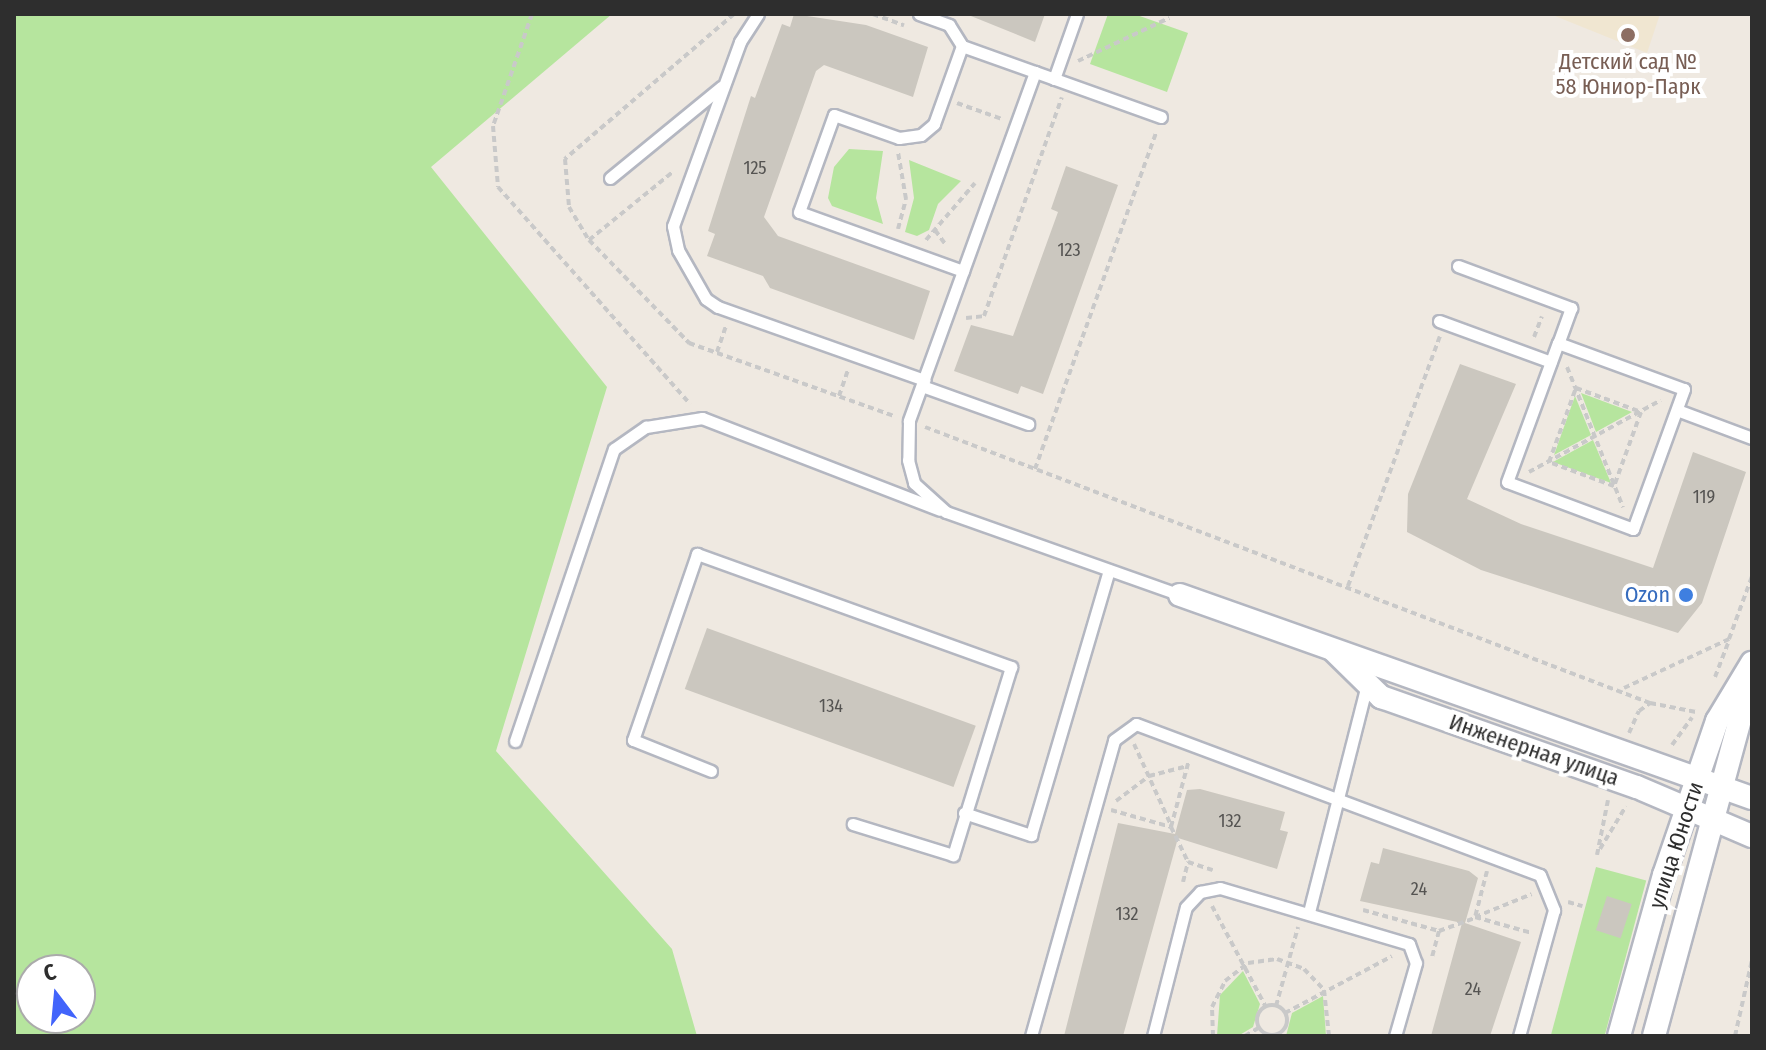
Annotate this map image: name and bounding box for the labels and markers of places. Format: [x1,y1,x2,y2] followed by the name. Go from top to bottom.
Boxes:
[1619,26,1637,44] marker: Детский сад № 58 Юниор-Парк
[1555,48,1701,100] place label: Детский сад № 58 Юниор-Парк
[1625,582,1670,608] place label: Ozon
[1677,586,1695,604] marker: Ozon

